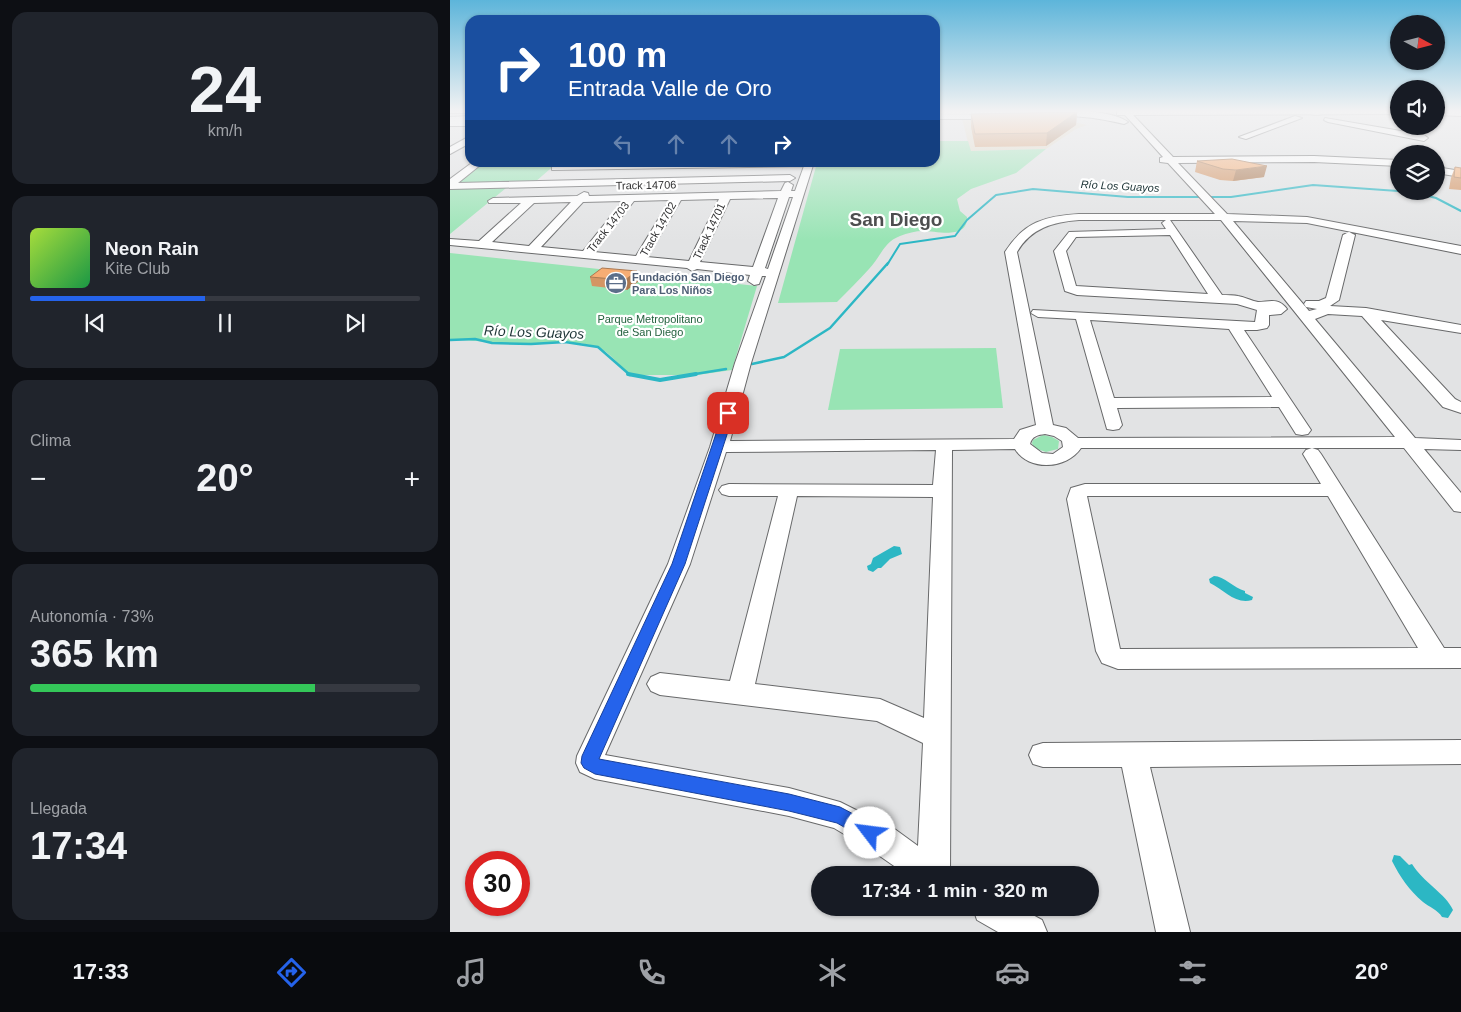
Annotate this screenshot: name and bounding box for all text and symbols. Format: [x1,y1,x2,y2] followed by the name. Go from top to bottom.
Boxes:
[1390,15,1445,70] north arrow
[1390,15,1445,200] map controls
[485,35,550,100] icon: right
[568,35,667,74] text: 100 m
[189,53,261,126] text: 24
[568,76,772,101] text: Entrada Valle de Oro
[1390,80,1445,135] button: sound
[208,122,242,139] text: km/h
[609,130,637,158] icon: left
[662,130,690,158] icon: ahead
[715,130,743,158] icon: ahead
[768,130,796,158] icon: right
[1390,145,1445,200] button: layers
[616,178,676,192] street label: Track 14706
[1080,178,1160,194] water label: Río Los Guayos
[585,199,631,255] street label: Track 14703
[638,200,678,258] street label: Track 14702
[691,201,727,261] street label: Track 14701
[850,209,942,230] district label: San Diego
[105,238,199,259] text: Neon Rain
[105,260,170,277] text: Kite Club
[604,271,628,295] office icon: Fundación San Diego Para Los Niños
[632,271,745,296] place label: Fundación San Diego Para Los Niños
[81,309,109,337] icon: previous
[211,309,239,337] icon: pause
[341,309,369,337] icon: next
[597,313,703,338] park label: Parque Metropolitano de San Diego
[484,322,584,342] water label: Río Los Guayos
[707,392,749,434] pin
[714,399,742,427] icon: arrive
[30,432,71,449] text: Clima
[196,457,254,499] text: 20°
[30,463,46,494] text: −
[404,463,420,494] text: +
[30,608,154,625] text: Autonomía · 73%
[30,633,159,675] text: 365 km
[30,800,87,817] text: Llegada
[843,806,895,858] position arrow
[30,825,127,867] text: 17:34
[465,851,530,916] speed limit sign: 30
[862,880,1048,901] text: 17:34 · 1 min · 320 m
[274,955,309,990] icon: directions
[454,955,489,990] icon: music
[634,955,669,990] icon: phone
[815,955,850,990] icon: climate
[995,955,1030,990] icon: car
[1175,955,1210,990] icon: filters
[73,959,129,984] text: 17:33
[1355,959,1388,984] text: 20°

